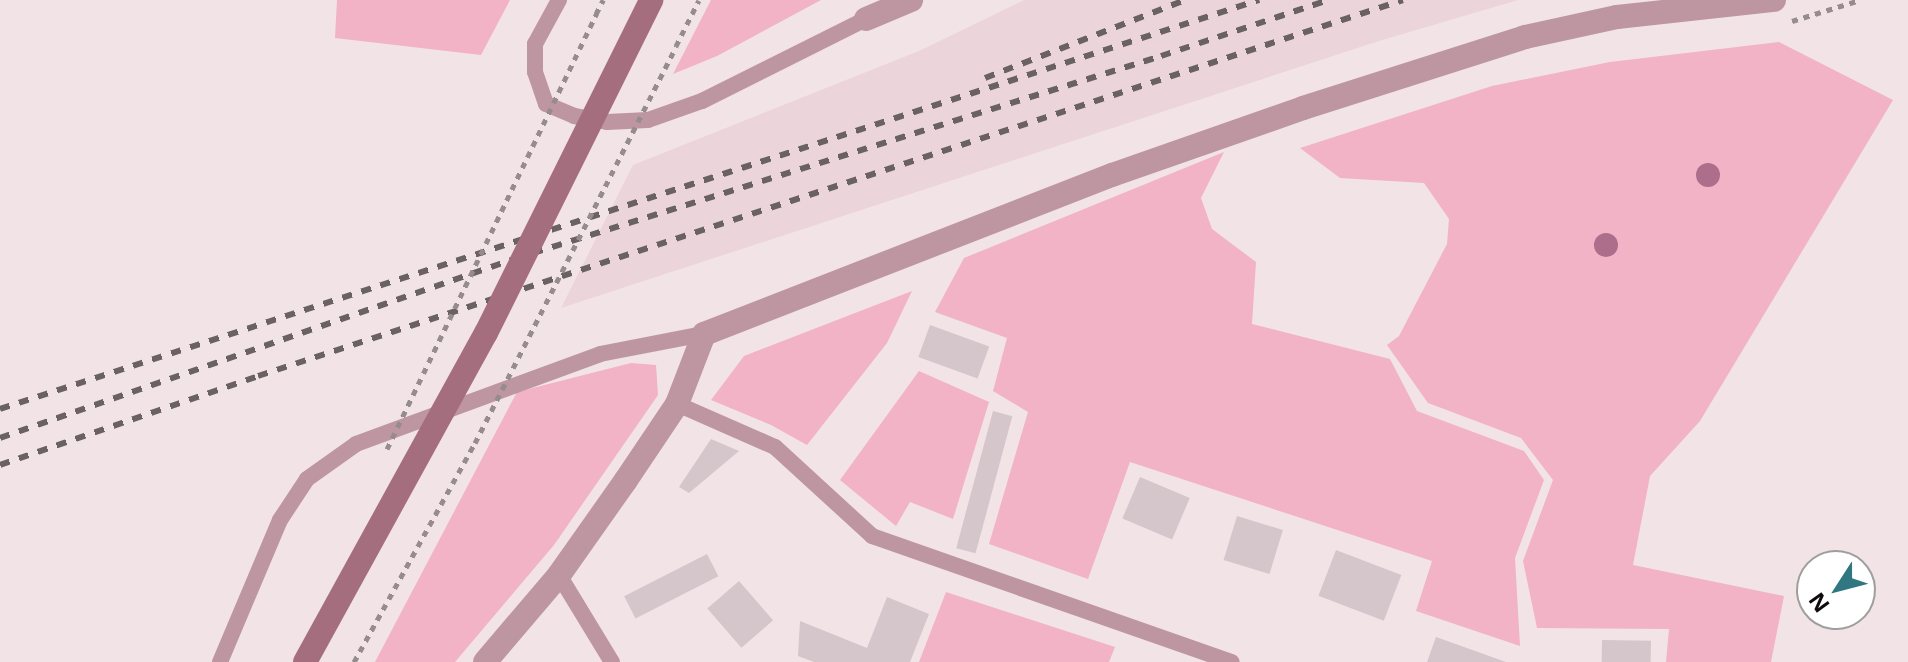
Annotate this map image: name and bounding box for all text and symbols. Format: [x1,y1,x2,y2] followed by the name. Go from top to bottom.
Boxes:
[1796,550,1876,630] north arrow
[1801,587,1836,619] text: N

